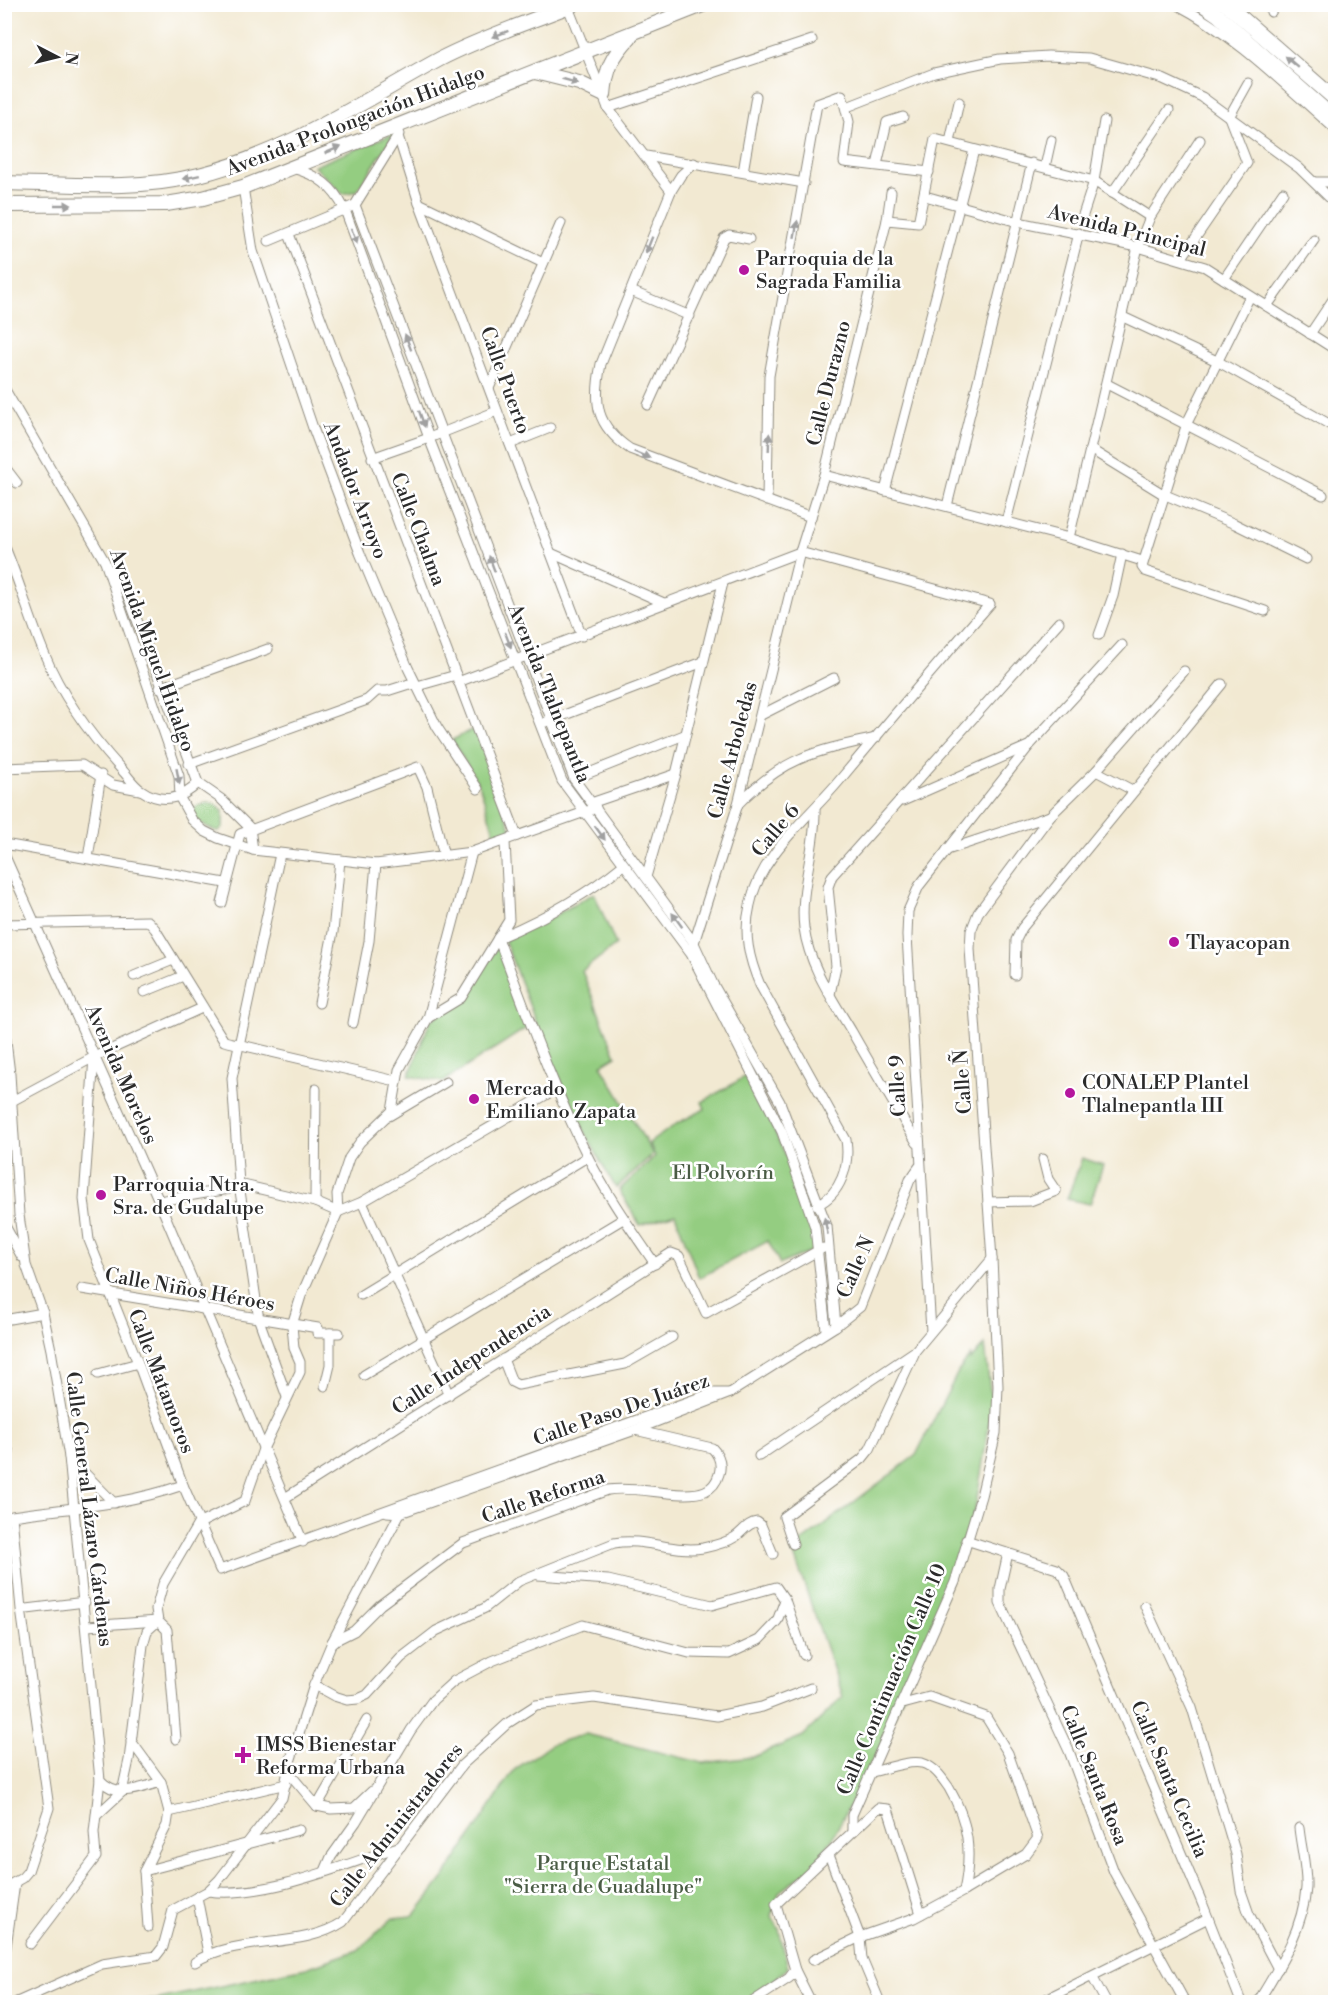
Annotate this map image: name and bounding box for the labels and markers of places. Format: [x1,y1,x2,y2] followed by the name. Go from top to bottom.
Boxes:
[756,247,902,295] place label: Parroquia de la Sagrada Familia
[737,263,751,277] marker: Parroquia de la Sagrada Familia
[1186,931,1290,956] place label: Tlayacopan
[1167,935,1181,949] marker: Tlayacopan
[1082,1071,1249,1119] place label: CONALEP Plantel Tlalnepantla III
[486,1077,637,1125] place label: Mercado Emiliano Zapata
[1063,1086,1077,1100] marker: CONALEP Plantel Tlalnepantla III
[467,1092,481,1106] marker: Mercado Emiliano Zapata
[113,1173,264,1221] place label: Parroquia Ntra. Sra. de Gudalupe
[94,1188,108,1202] marker: Parroquia Ntra. Sra. de Gudalupe
[256,1733,406,1781] place label: IMSS Bienestar Reforma Urbana
[234,1746,252,1764] marker: IMSS Bienestar Reforma Urbana

